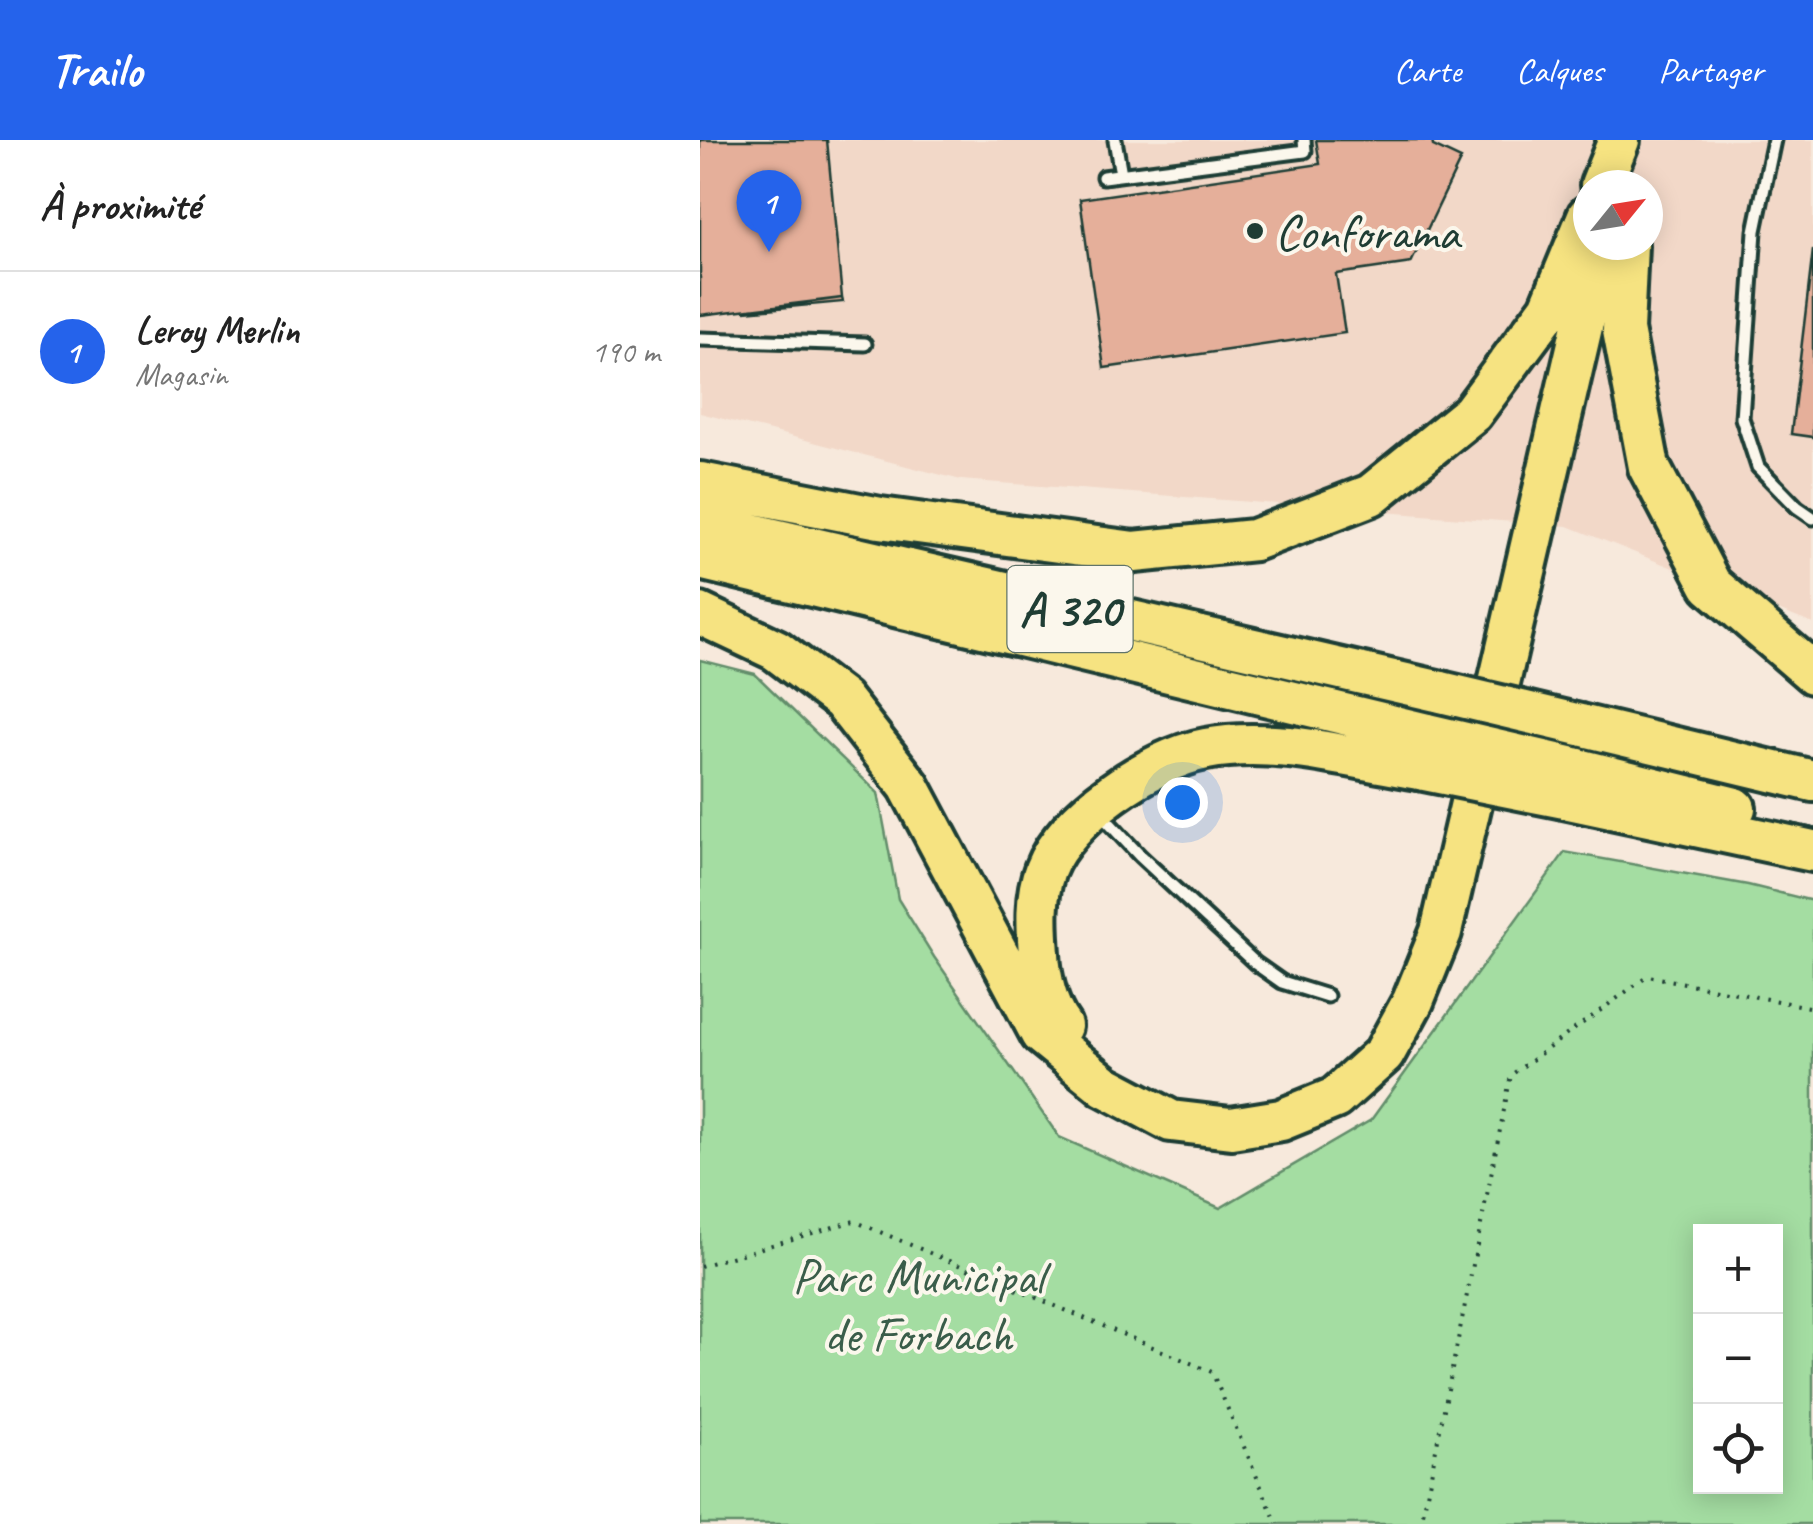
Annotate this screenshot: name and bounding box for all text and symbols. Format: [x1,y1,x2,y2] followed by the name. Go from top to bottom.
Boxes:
[50,40,142,100] text: Trailo
[1394,48,1461,93] text: Carte
[1516,48,1603,93] text: Calques
[1658,48,1763,93] text: Partager
[736,169,802,252] pin: 1
[1573,170,1663,260] north arrow
[40,179,200,232] text: À proximité
[1275,201,1462,264] place label: Conforama
[1244,220,1266,242] marker: Conforama
[135,307,299,354] text: Leroy Merlin
[65,331,80,372] text: 1
[591,331,660,372] text: 190 m
[135,354,228,395] text: Magasin
[1008,566,1132,652] road number: A 320
[1157,777,1208,828] your location
[1693,1224,1783,1494] map controls
[1693,1224,1783,1314] button: +
[792,1245,1052,1366] park label: Parc Municipal de Forbach
[1693,1314,1783,1404] button: −
[1693,1404,1783,1494] button: locate

